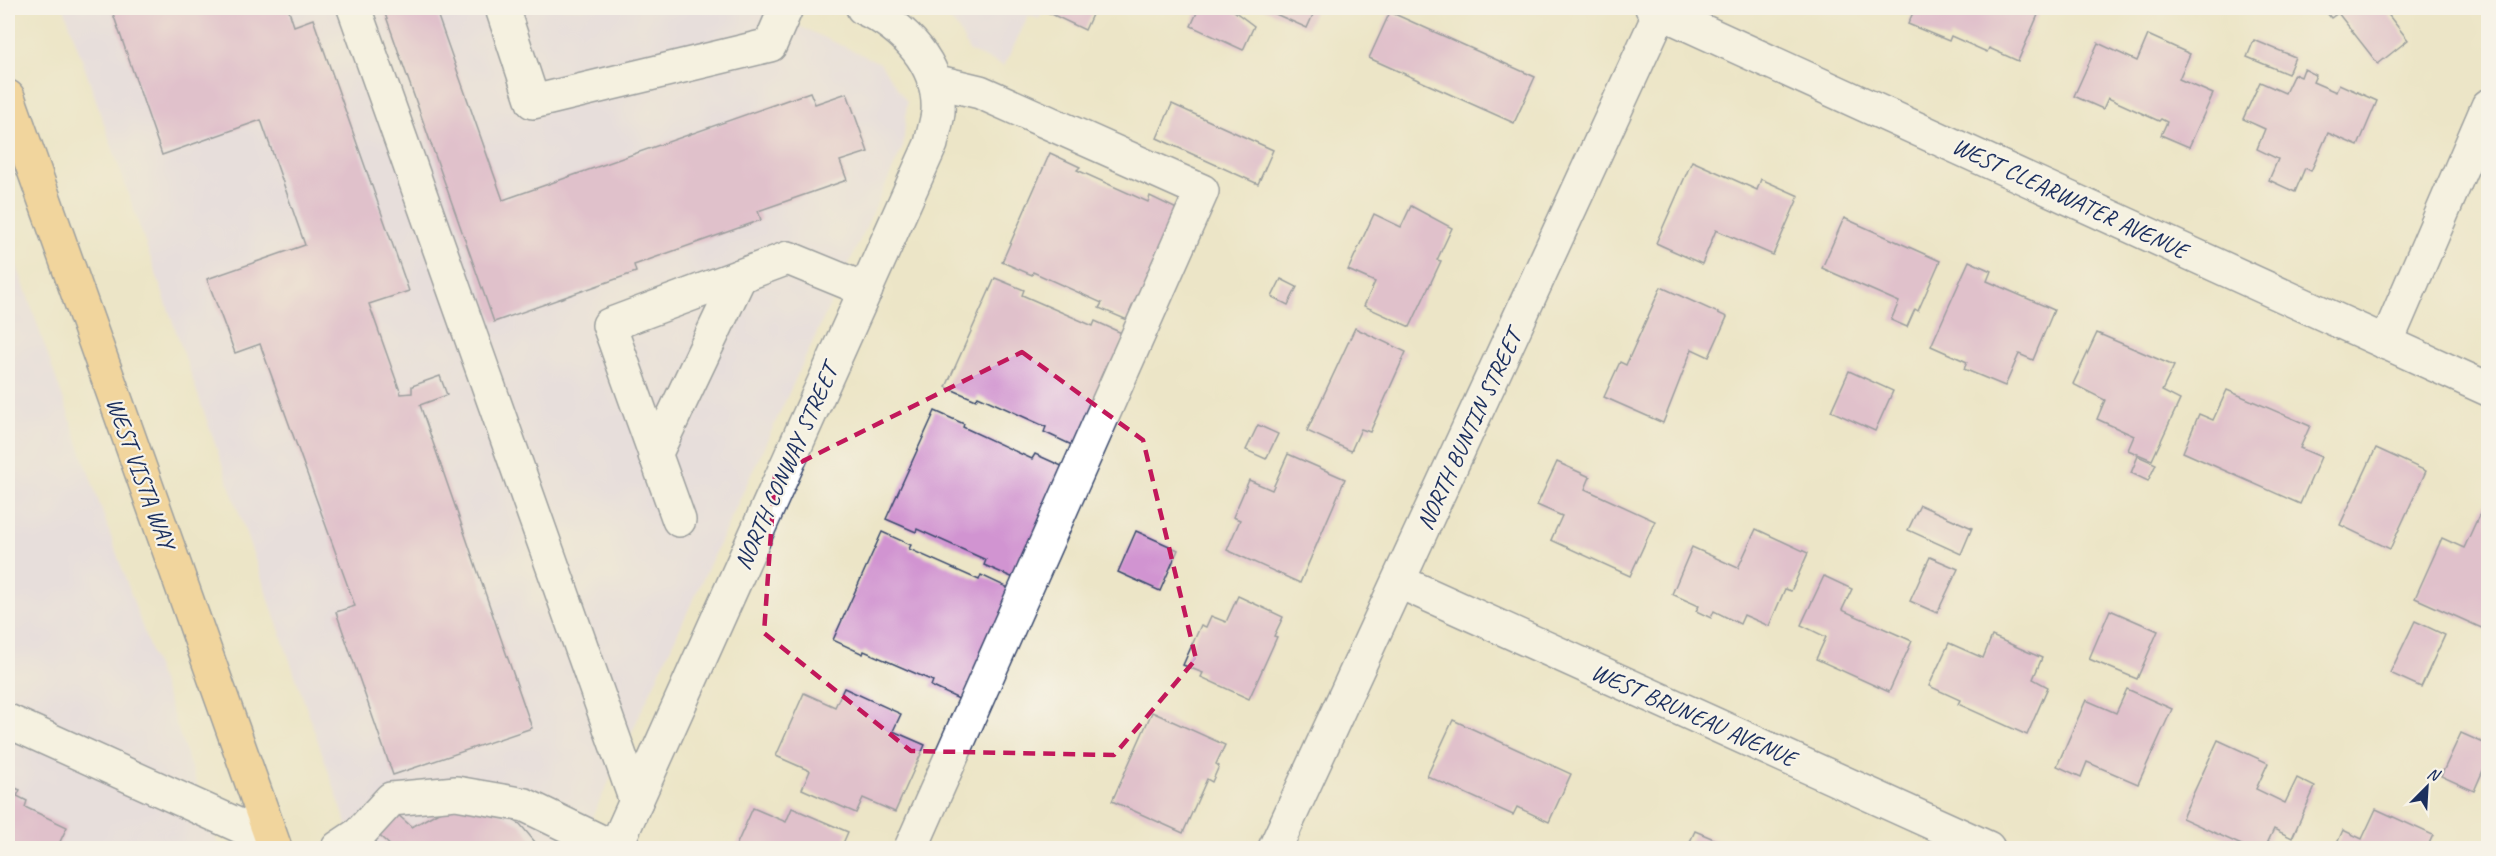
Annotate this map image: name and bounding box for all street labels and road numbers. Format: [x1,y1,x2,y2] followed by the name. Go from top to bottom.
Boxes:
[1948,130,2195,267] street label: WEST CLEARWATER AVENUE
[1410,320,1531,535] street label: NORTH BUNTIN STREET
[727,354,847,574] street label: NORTH CONWAY STREET
[100,393,184,556] street label: WEST VISTA WAY
[1587,656,1804,775] street label: WEST BRUNEAU AVENUE

